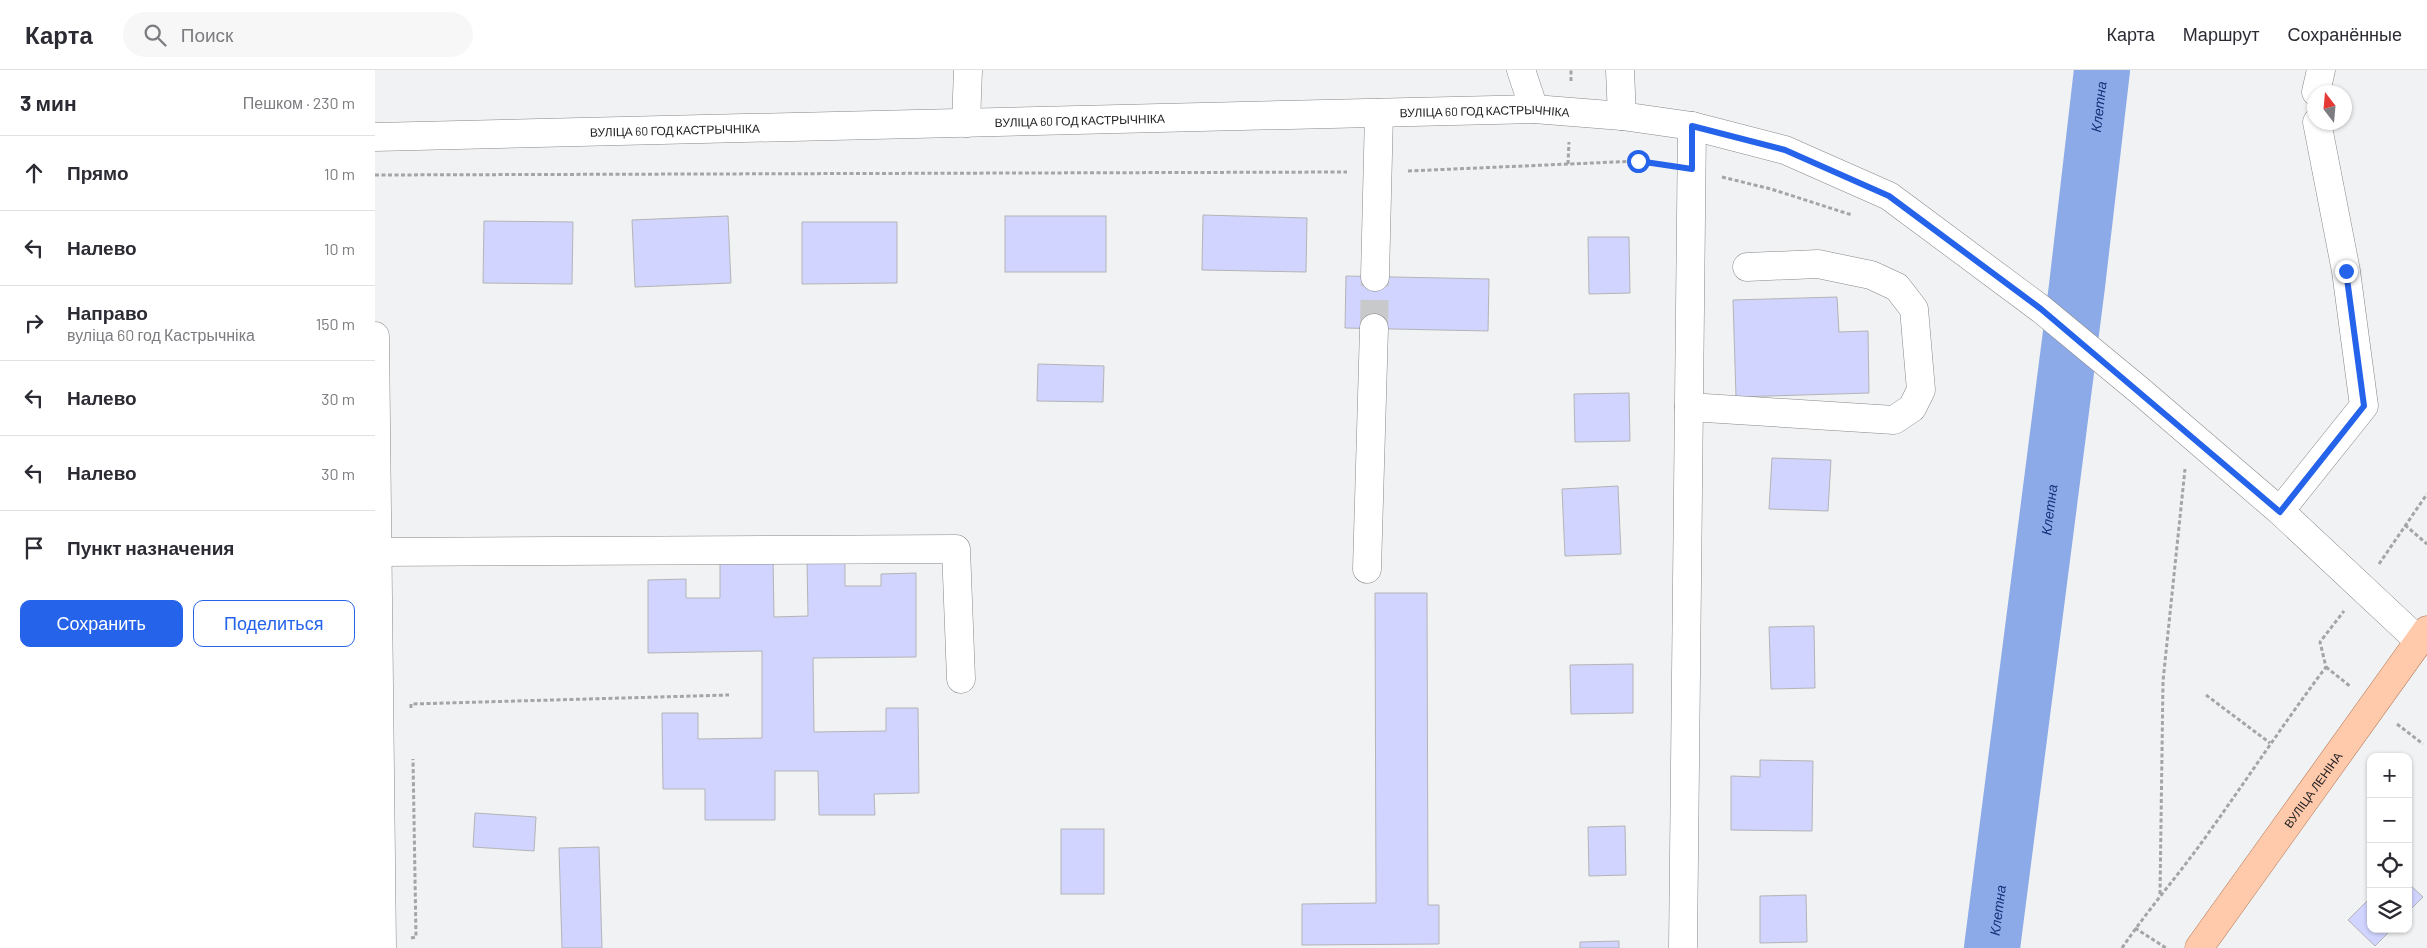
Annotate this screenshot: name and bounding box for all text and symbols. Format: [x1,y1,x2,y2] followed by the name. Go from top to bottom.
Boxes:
[123,12,473,57] search box
[25,20,93,49] text: Карта
[141,21,169,49] icon: search
[181,23,233,46] text: Поиск
[2107,23,2155,45] text: Карта
[2183,23,2259,45] text: Маршрут
[2287,23,2402,45] text: Сохранённые
[2086,80,2109,133] water label: Клетна
[2307,85,2352,130] north arrow
[20,90,77,115] text: 3 мин
[243,93,355,112] text: Пешком · 230 m
[1399,102,1570,120] street label: ВУЛІЦА 60 ГОД КАСТРЫЧНІКА
[995,111,1165,129] street label: ВУЛІЦА 60 ГОД КАСТРЫЧНІКА
[590,121,760,139] street label: ВУЛІЦА 60 ГОД КАСТРЫЧНІКА
[1627,150,1650,173] route start
[20,159,48,187] icon: ahead
[67,161,129,184] text: Прямо
[324,164,355,183] text: 10 m
[20,234,48,262] icon: left
[67,236,137,259] text: Налево
[324,239,355,258] text: 10 m
[2335,260,2358,283] route end
[67,301,148,324] text: Направо
[20,309,48,337] icon: right
[316,314,355,333] text: 150 m
[67,325,255,344] text: вуліца 60 год Кастрычніка
[20,384,48,412] icon: left
[67,386,137,409] text: Налево
[321,389,355,408] text: 30 m
[20,459,48,487] icon: left
[67,461,137,484] text: Налево
[321,464,355,483] text: 30 m
[2037,483,2060,536] water label: Клетна
[20,534,48,562] icon: arrive
[67,536,234,559] text: Пункт назначения
[20,600,183,647] button: Сохранить
[193,600,355,647] button: Поделиться
[2281,749,2345,830] street label: ВУЛІЦА ЛЕНІНА
[2367,753,2412,933] map controls
[2367,753,2412,798] button: +
[2367,798,2412,843] button: −
[2367,843,2412,888] button: locate
[1985,884,2009,937] water label: Клетна
[2367,888,2412,933] button: layers

